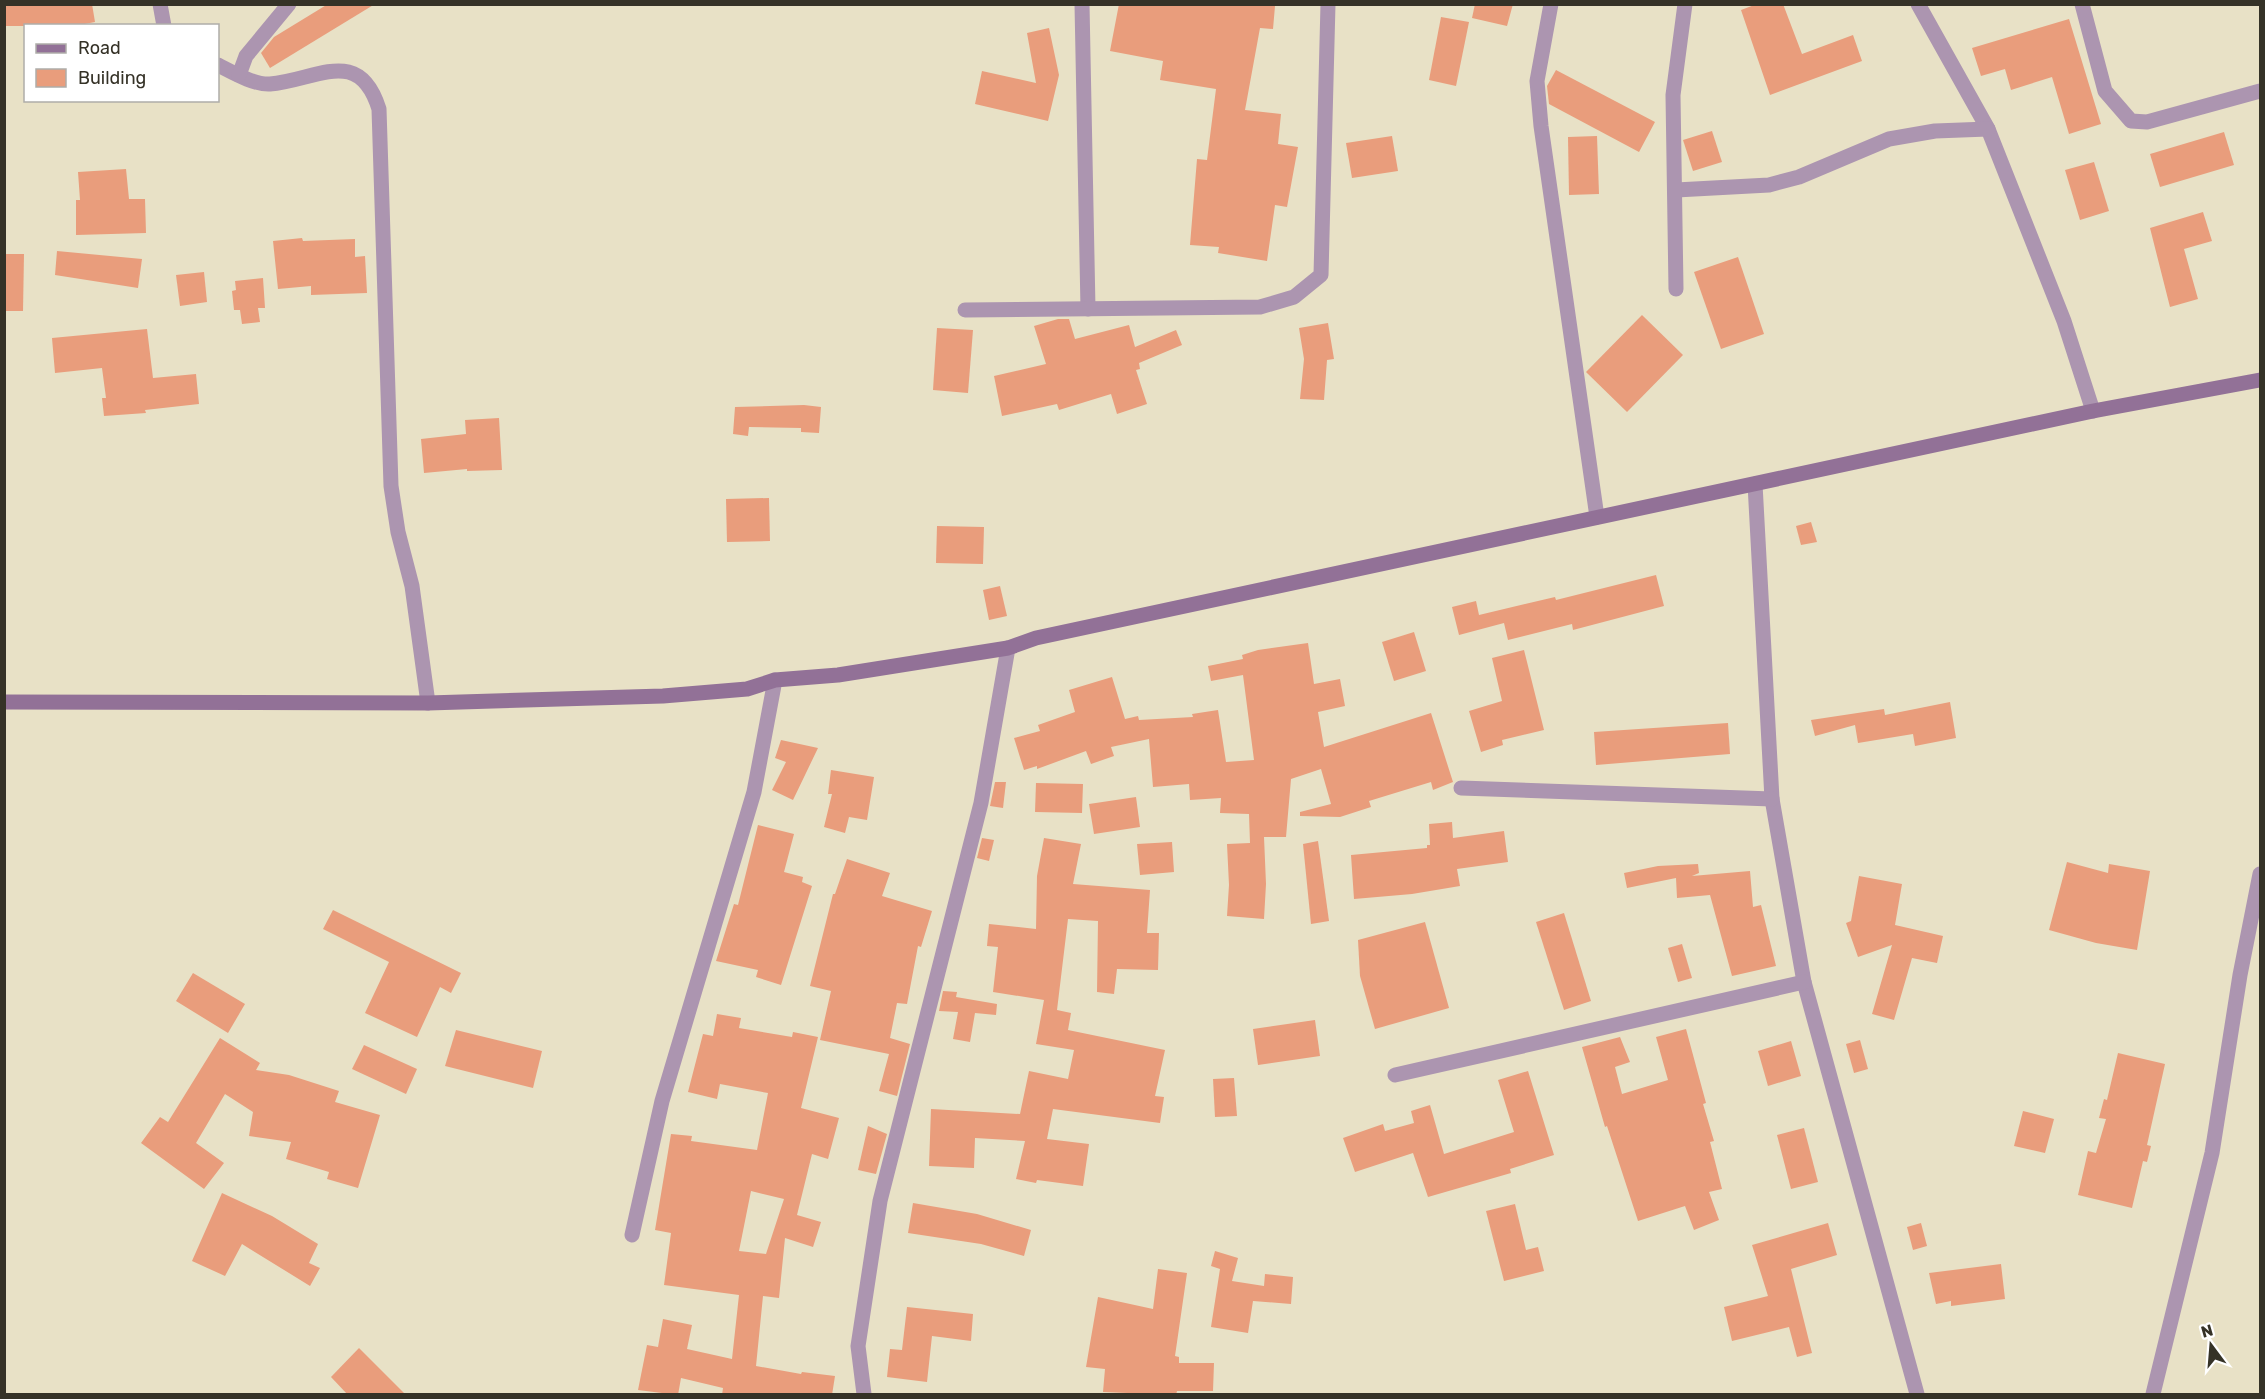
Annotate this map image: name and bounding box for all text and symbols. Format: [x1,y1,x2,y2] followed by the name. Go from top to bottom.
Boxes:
[24,24,219,102] legend
[78,37,121,59] text: Road
[78,67,146,89] text: Building
[2181,1315,2241,1375] north arrow
[2199,1320,2215,1342] text: N

